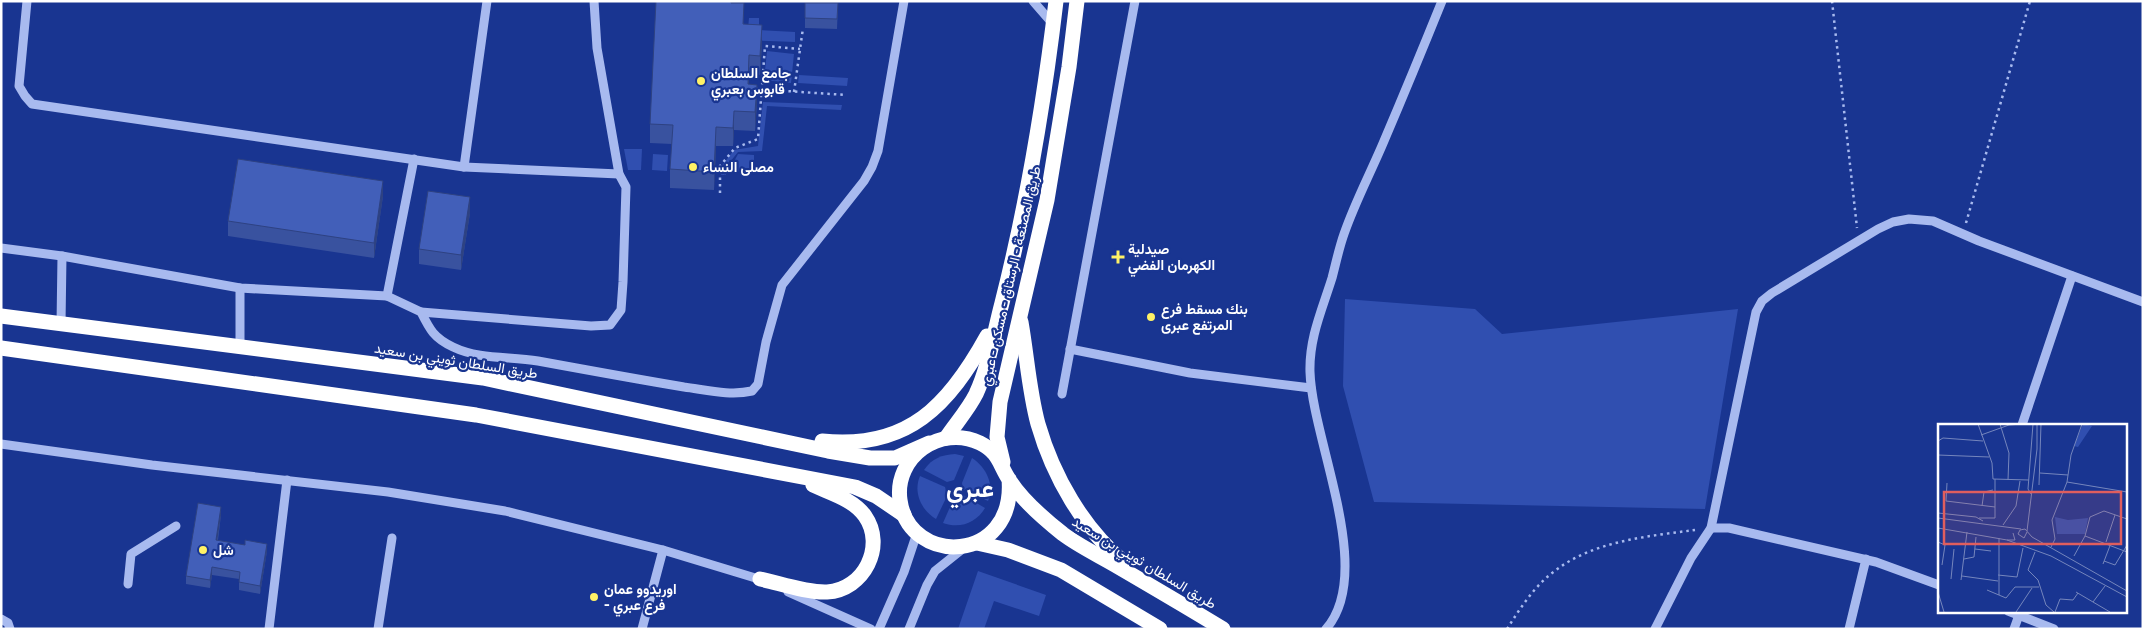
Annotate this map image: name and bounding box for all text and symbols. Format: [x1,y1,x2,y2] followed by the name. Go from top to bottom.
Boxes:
[711,65,791,101] place label: جامع السلطان قابوس بعبري
[695,75,707,87] marker: جامع السلطان قابوس بعبري
[703,159,774,176] place label: مصلى النساء
[687,161,699,173] marker: مصلى النساء
[977,164,1048,388] street label: طريق المصنعة - الرستاق - مسكن - عبري
[1128,241,1215,277] place label: صيدلية الكهرمان الفضي
[1112,251,1124,263] marker: صيدلية الكهرمان الفضي
[1161,301,1248,335] place label: بنك مسقط فرع المرتفع عبرى
[1145,311,1157,323] marker: بنك مسقط فرع المرتفع عبرى
[373,340,539,385] street label: طريق السلطان ثويني بن سعيد
[1938,424,2126,612] inset map
[946,475,994,509] district label: عبري
[1067,513,1219,615] street label: طريق السلطان ثويني بن سعيد
[213,542,234,559] place label: شل
[197,544,209,556] marker: شل
[604,581,677,617] place label: اوريدوو عمان - فرع عبري
[588,591,600,603] marker: اوريدوو عمان - فرع عبري

